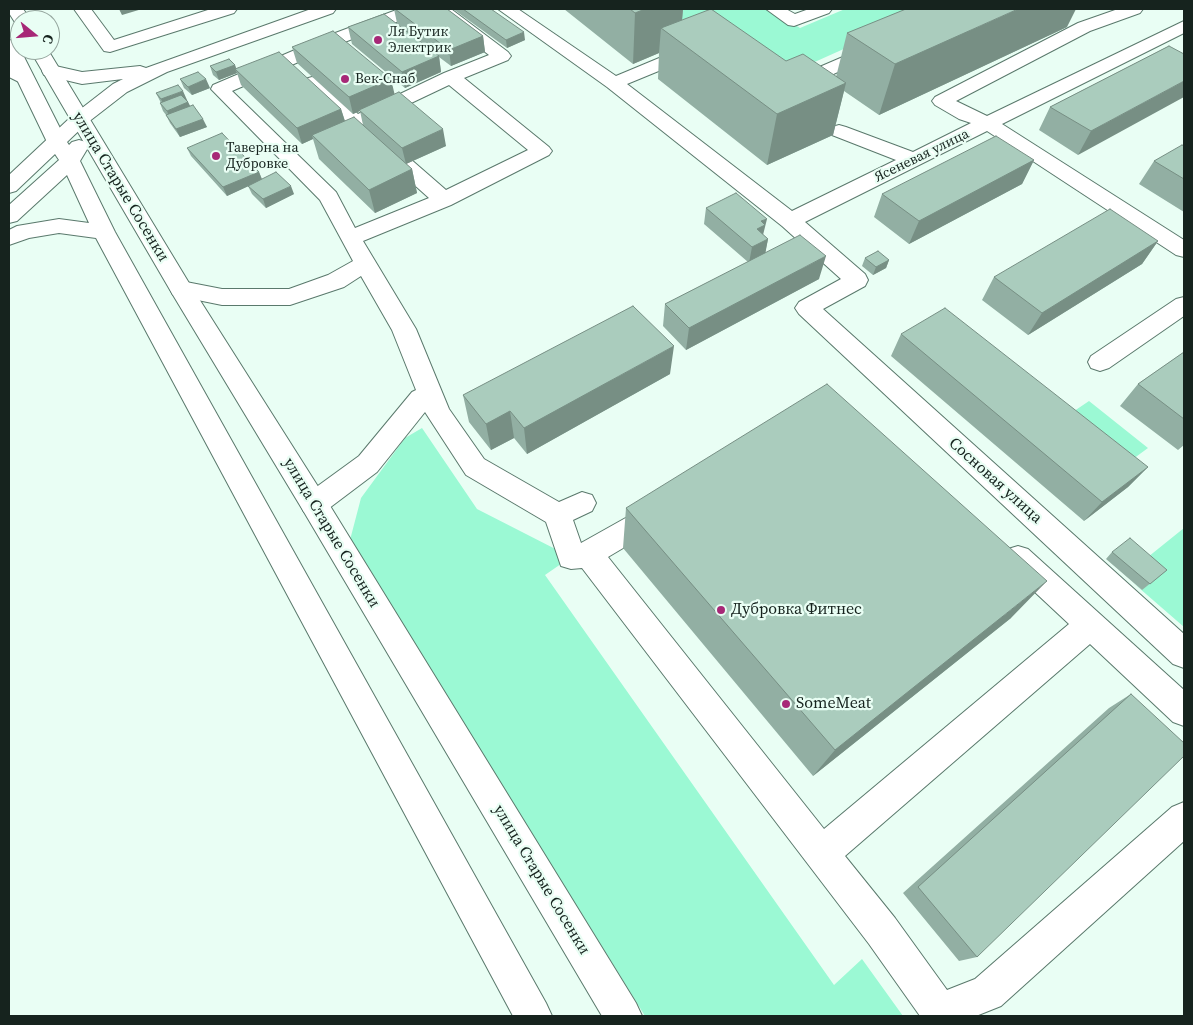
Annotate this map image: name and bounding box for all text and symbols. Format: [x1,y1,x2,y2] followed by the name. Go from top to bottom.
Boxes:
[10,10,60,60] north arrow
[388,24,451,56] place label: Ля Бутик Электрик
[38,32,59,46] text: С
[372,34,384,46] marker: Ля Бутик Электрик
[355,71,415,87] place label: Век-Снаб
[339,73,351,85] marker: Век-Снаб
[68,108,172,266] street label: улица Старые Сосенки
[872,126,972,186] street label: Ясеневая улица
[226,140,299,172] place label: Таверна на Дубровке
[210,150,222,162] marker: Таверна на Дубровке
[944,434,1046,528] street label: Сосновая улица
[279,454,383,612] street label: улица Старые Сосенки
[731,600,862,620] place label: Дубровка Фитнес
[715,604,727,616] marker: Дубровка Фитнес
[796,694,871,714] place label: SomeMeat
[780,698,792,710] marker: SomeMeat
[489,801,593,959] street label: улица Старые Сосенки

